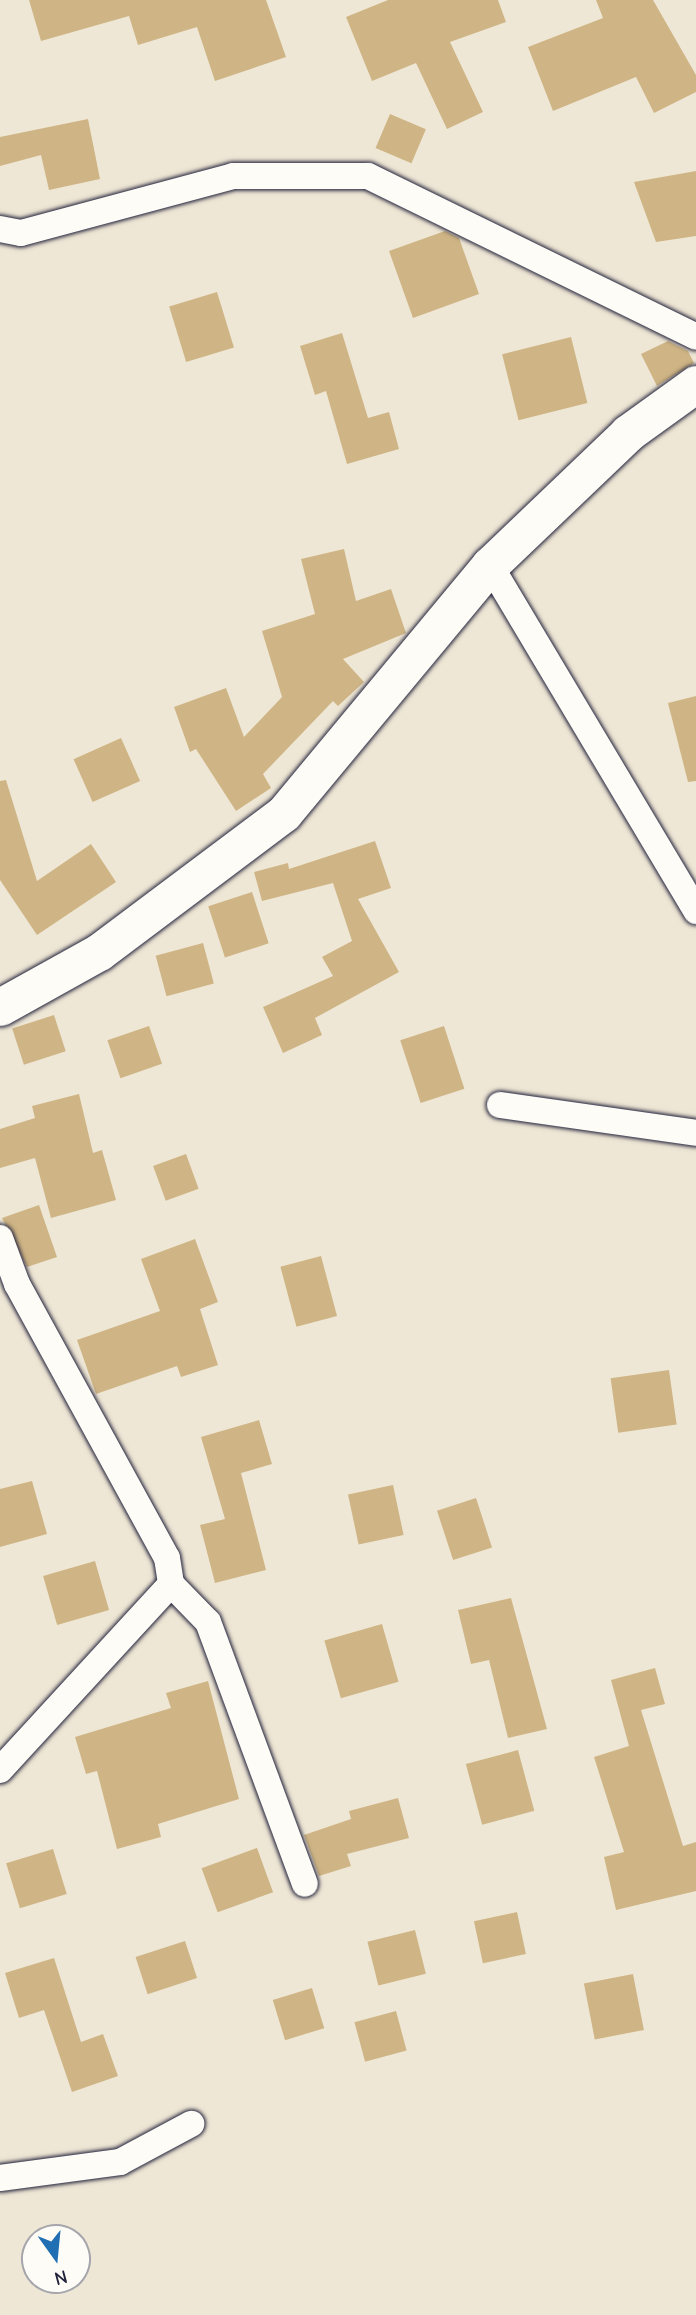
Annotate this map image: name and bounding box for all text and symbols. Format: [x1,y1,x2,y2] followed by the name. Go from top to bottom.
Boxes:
[21,2224,91,2294] north arrow
[52,2265,70,2290] text: N

